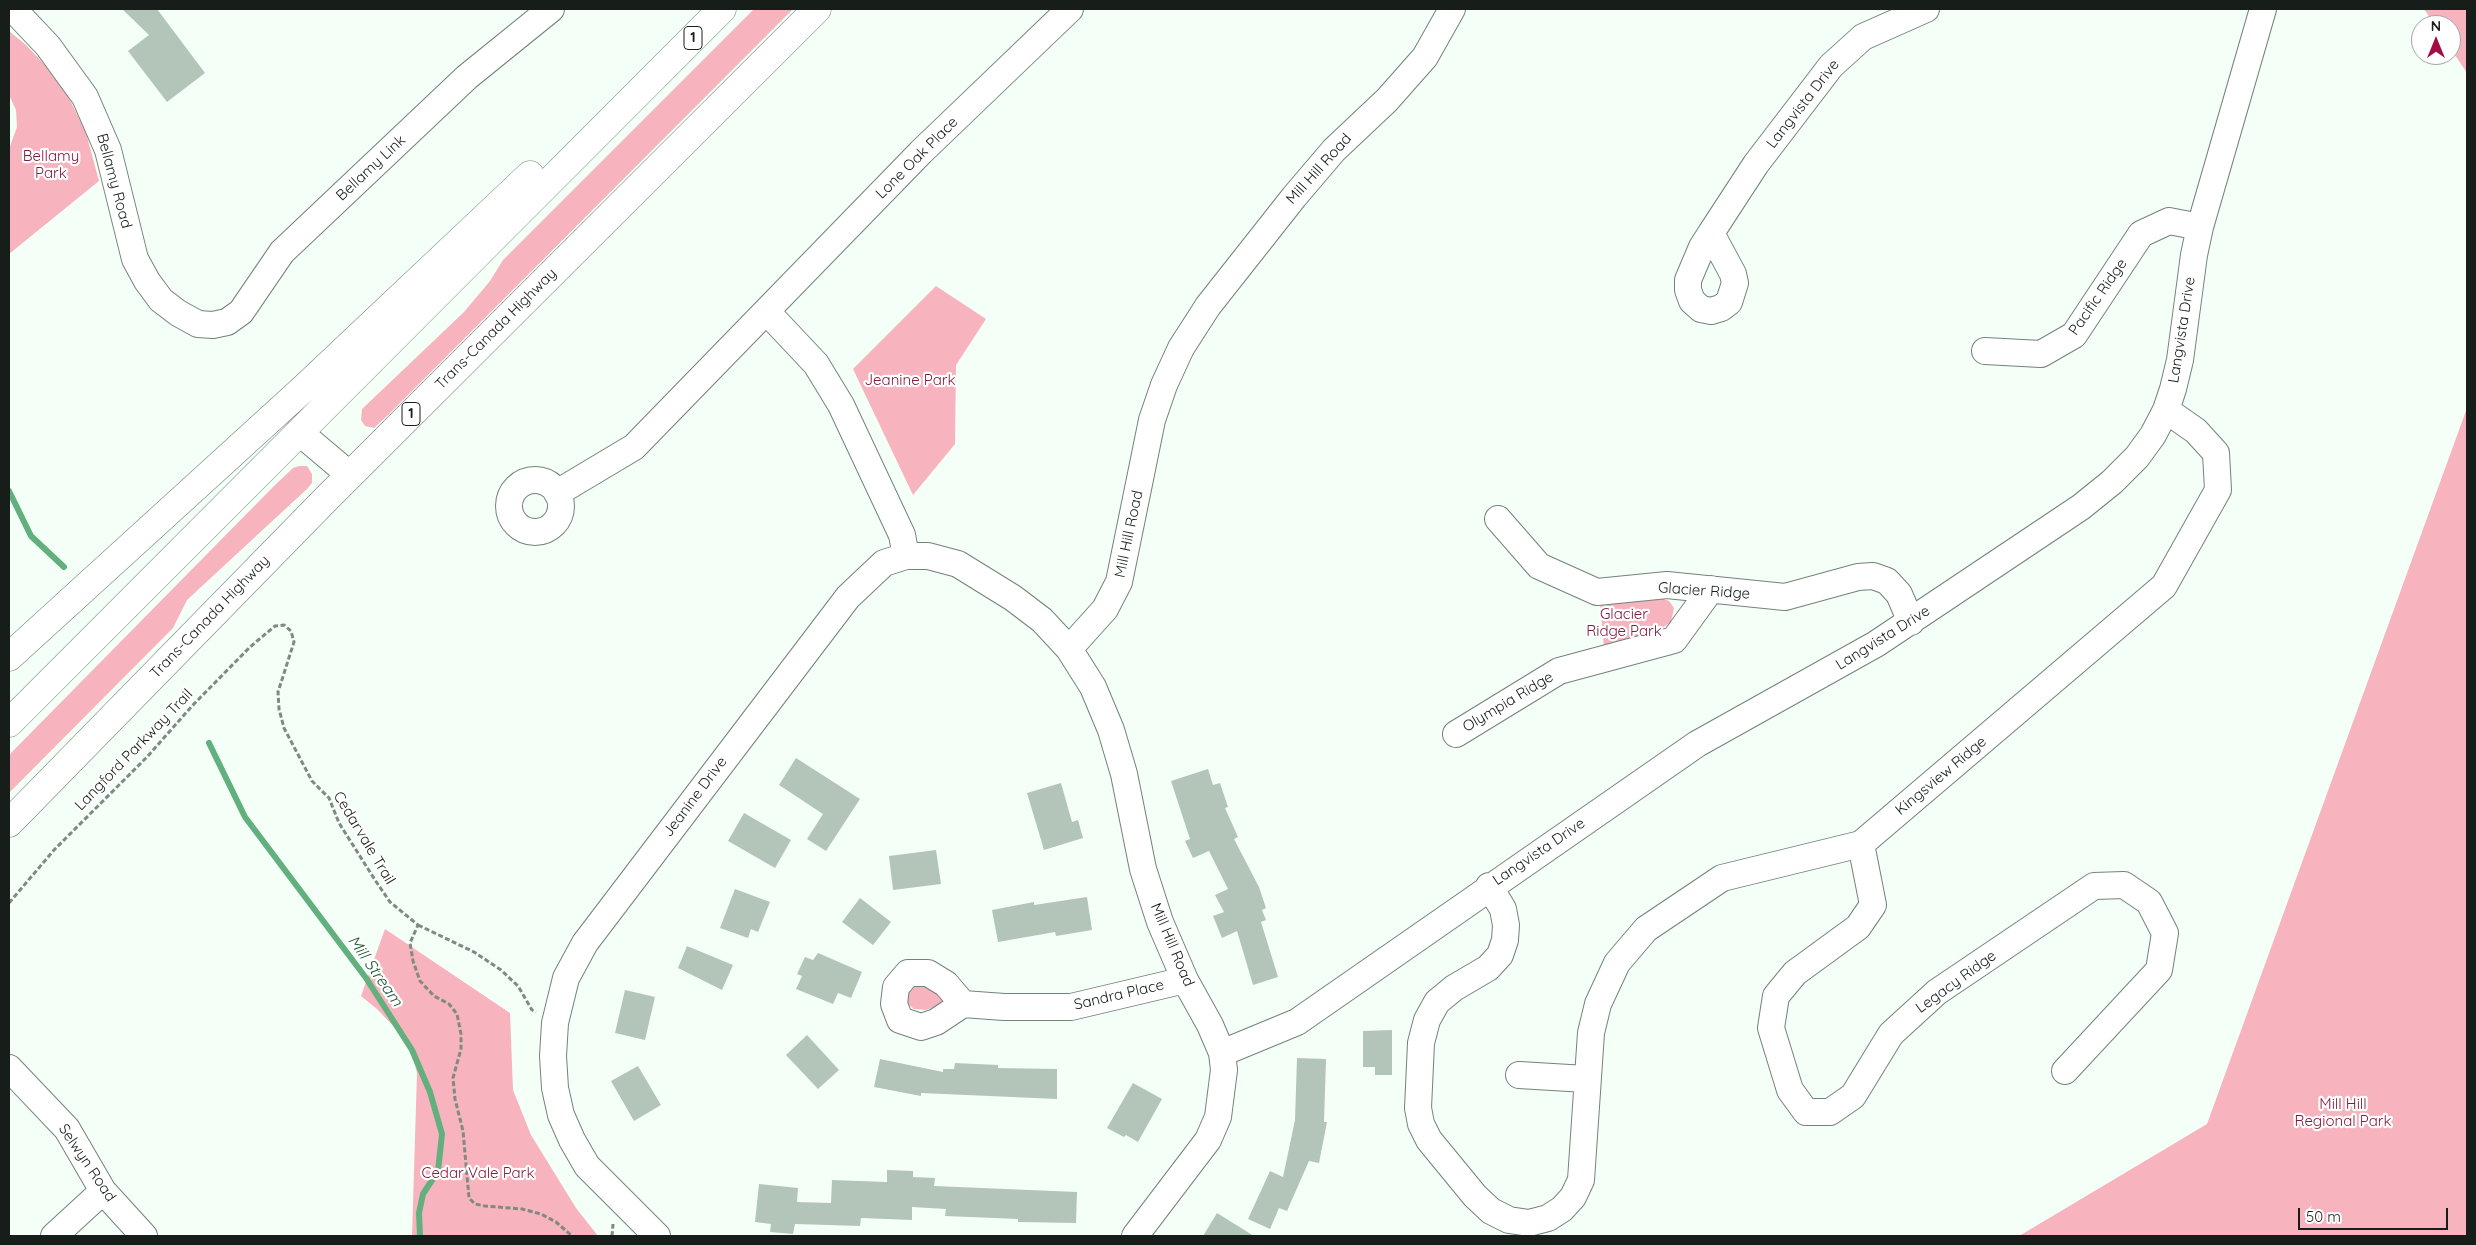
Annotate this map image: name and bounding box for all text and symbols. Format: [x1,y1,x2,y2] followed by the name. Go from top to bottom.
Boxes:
[2411,15,2461,65] north arrow
[2431,17,2441,35] text: N
[684,26,702,49] road number: 1
[1763,56,1843,152] street label: Langvista Drive
[872,113,962,203] street label: Lone Oak Place
[1283,130,1355,208] street label: Mill Hill Road
[333,131,409,205] street label: Bellamy Link
[93,132,135,230] street label: Bellamy Road
[23,147,79,182] park label: Bellamy Park
[2065,255,2131,339] street label: Pacific Ridge
[432,265,560,393] street label: Trans-Canada Highway
[2165,275,2199,385] street label: Langvista Drive
[864,371,956,389] park label: Jeanine Park
[402,402,420,426] road number: 1
[1111,489,1147,579] street label: Mill Hill Road
[147,552,273,682] street label: Trans-Canada Highway
[1657,579,1751,603] street label: Glacier Ridge
[1833,602,1933,674] street label: Langvista Drive
[1586,605,1662,640] park label: Glacier Ridge Park
[1460,668,1556,736] street label: Olympia Ridge
[71,686,197,814] street label: Langford Parkway Trail
[1892,733,1990,819] street label: Kingsview Ridge
[659,753,731,841] street label: Jeanine Drive
[329,788,399,888] street label: Cedarvale Trail
[1489,814,1589,890] street label: Langvista Drive
[1146,901,1198,989] street label: Mill Hill Road
[344,932,406,1010] water label: Mill Stream
[1912,947,2000,1017] street label: Legacy Ridge
[1072,976,1166,1014] street label: Sandra Place
[2294,1095,2392,1130] park label: Mill Hill Regional Park
[54,1121,120,1205] street label: Selwyn Road
[422,1164,534,1182] park label: Cedar Vale Park
[2301,1198,2451,1230] scale bar
[2306,1207,2341,1226] text: 50 m

